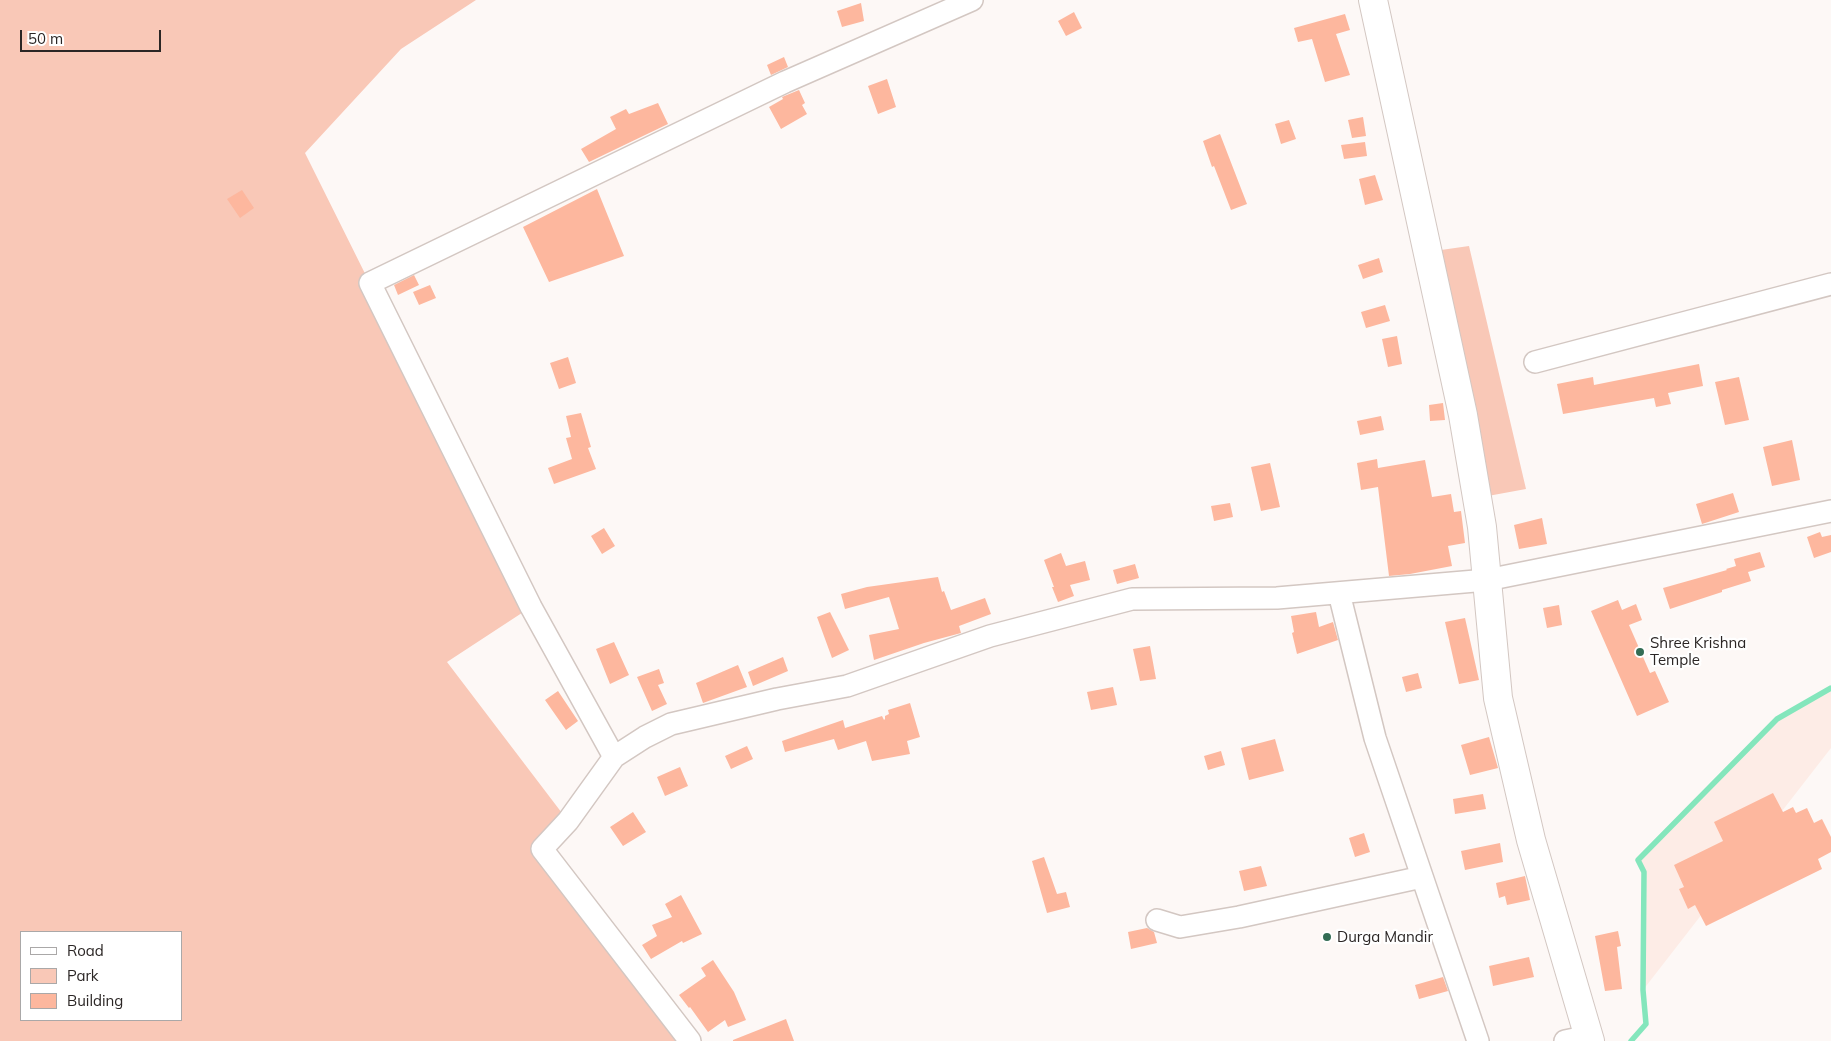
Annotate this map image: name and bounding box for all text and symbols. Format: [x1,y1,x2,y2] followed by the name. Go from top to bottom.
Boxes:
[22,20,164,52] scale bar
[28,29,63,48] text: 50 m
[1650,634,1746,669] place label: Shree Krishna Temple
[1634,646,1646,658] marker: Shree Krishna Temple
[1337,928,1433,946] place label: Durga Mandir
[20,931,182,1021] legend
[1321,931,1333,943] marker: Durga Mandir
[67,941,104,960] text: Road
[67,966,99,985] text: Park
[67,991,123,1010] text: Building

